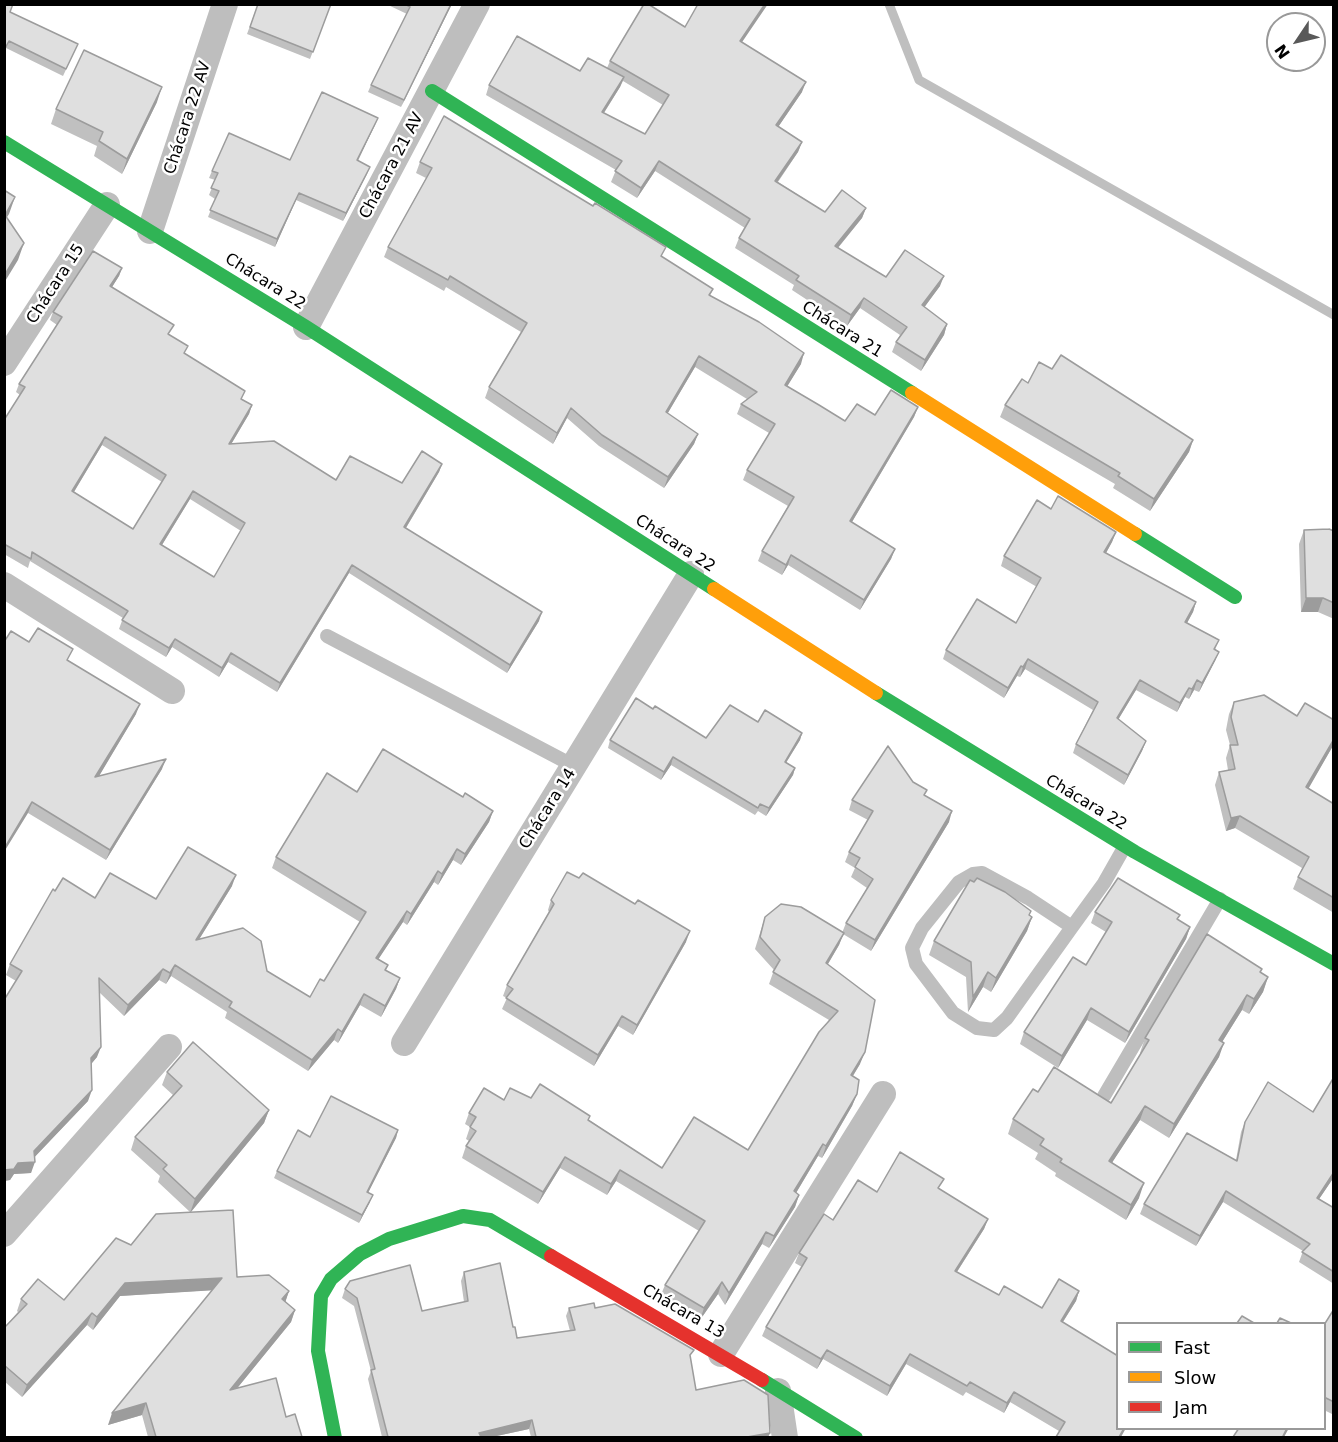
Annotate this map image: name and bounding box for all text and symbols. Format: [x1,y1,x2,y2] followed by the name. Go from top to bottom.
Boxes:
[1266,12,1326,72] north arrow
[1271,41,1294,62] text: N
[161,59,215,177] street label: Chácara 22 AV
[356,110,428,222] street label: Chácara 21 AV
[23,240,89,328] street label: Chácara 15
[221,250,309,314] street label: Chácara 22
[798,298,886,362] street label: Chácara 21
[631,511,719,577] street label: Chácara 22
[516,765,580,853] street label: Chácara 14
[1042,771,1130,835] street label: Chácara 22
[639,1281,727,1343] street label: Chácara 13
[1116,1322,1326,1430] legend
[1174,1337,1210,1358] text: Fast
[1174,1367,1216,1388] text: Slow
[1174,1397,1208,1418] text: Jam

